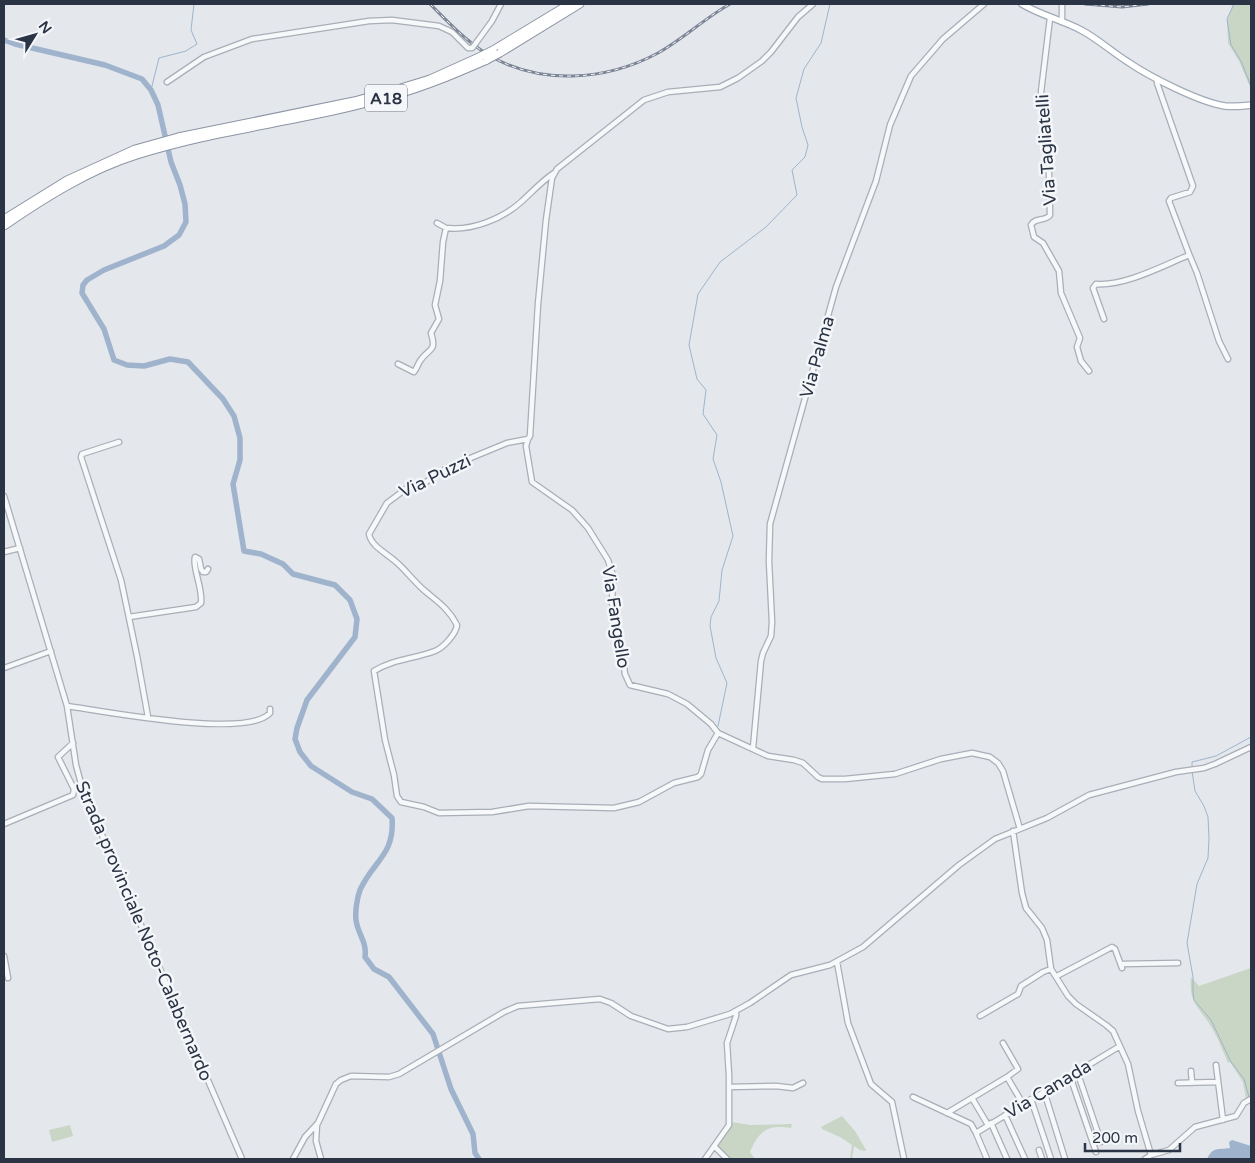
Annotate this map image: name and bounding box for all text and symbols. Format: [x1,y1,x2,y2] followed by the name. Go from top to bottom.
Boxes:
[10,10,60,60] north arrow
[35,18,55,37] text: N
[365,85,407,112] road number: A18
[1031,93,1061,207] street label: Via Tagliatelli
[795,313,839,401] street label: Via Palma
[396,449,474,503] street label: Via Puzzi
[597,564,635,670] street label: Via Fangello
[71,778,217,1084] street label: Strada provinciale Noto-Calabernardo
[1001,1055,1095,1123] street label: Via Canada
[1085,1120,1180,1152] scale bar
[1092,1129,1138,1147] text: 200 m

